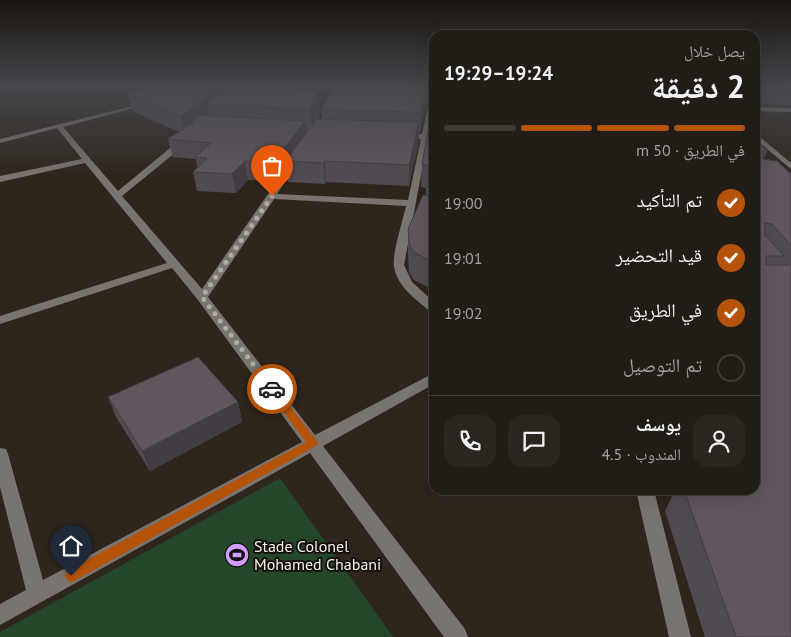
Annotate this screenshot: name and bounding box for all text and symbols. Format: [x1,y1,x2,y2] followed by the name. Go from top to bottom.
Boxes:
[684,41,745,61] text: يصل خلال
[444,61,553,85] text: 19:24–19:29
[652,65,745,107] text: 2 دقيقة
[636,140,745,160] text: في الطريق · 50 m
[251,145,293,196] pin
[258,152,286,180] icon: bag
[636,188,702,212] text: تم التأكيد
[717,189,745,217] icon: check
[444,193,482,213] text: 19:00
[616,243,702,267] text: قيد التحضير
[717,244,745,272] icon: check
[444,248,482,268] text: 19:01
[629,298,702,322] text: في الطريق
[717,299,745,327] icon: check
[444,303,482,323] text: 19:02
[623,353,702,377] text: تم التوصيل
[247,364,297,414] courier
[258,375,286,403] icon: car
[636,412,681,436] text: يوسف
[444,415,496,467] button: phone
[508,415,560,467] button: chat
[693,415,745,467] button: person
[601,444,681,464] text: المندوب · 4.5
[50,525,92,576] pin
[57,532,85,560] icon: home
[254,536,381,574] place label: Stade Colonel Mohamed Chabani
[224,542,250,568] sports icon: Stade Colonel Mohamed Chabani

